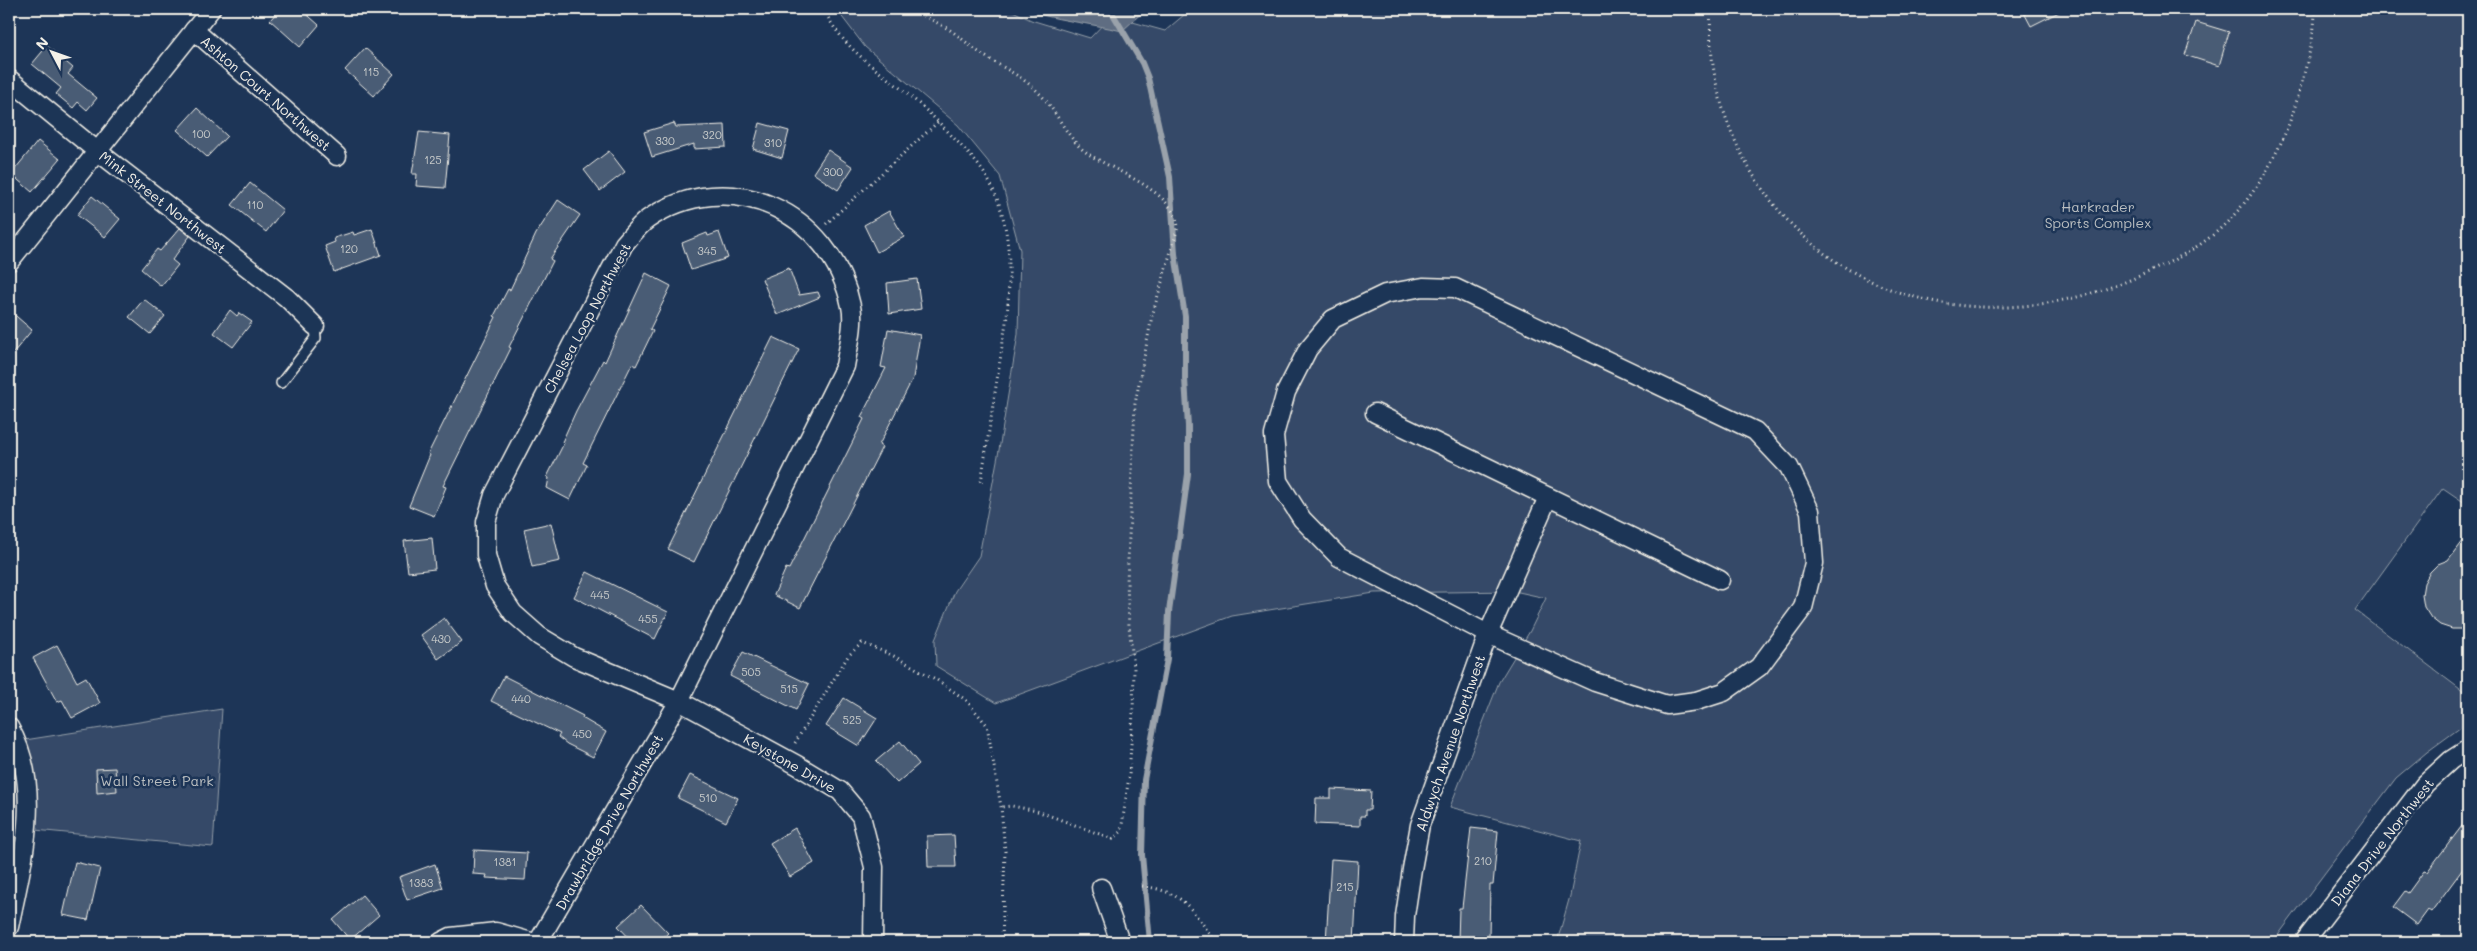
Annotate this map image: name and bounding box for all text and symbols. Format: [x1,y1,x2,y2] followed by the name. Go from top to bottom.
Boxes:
[28,28,78,78] north arrow
[197,31,335,155] street label: Ashton Court Northwest
[31,33,52,53] text: N
[363,64,379,79] house number: 115
[192,126,210,141] house number: 100
[702,127,722,142] house number: 320
[655,133,675,148] house number: 330
[764,135,782,150] house number: 310
[96,146,230,258] street label: Mink Street Northwest
[424,152,442,167] house number: 125
[823,164,843,179] house number: 300
[247,197,264,212] house number: 110
[2045,197,2151,232] park label: Harkrader Sports Complex
[539,239,635,397] street label: Chelsea Loop Northwest
[340,241,358,256] house number: 120
[697,243,717,258] house number: 345
[590,587,610,602] house number: 445
[638,611,658,626] house number: 455
[431,631,451,646] house number: 430
[1411,652,1489,834] street label: Aldwych Avenue Northwest
[741,664,761,679] house number: 505
[780,681,798,696] house number: 515
[511,691,531,706] house number: 440
[843,712,861,727] house number: 525
[572,726,592,741] house number: 450
[740,729,840,797] street label: Keystone Drive
[551,731,667,913] street label: Drawbridge Drive Northwest
[100,771,214,790] park label: Wall Street Park
[2326,774,2438,910] street label: Diana Drive Northwest
[699,790,717,805] house number: 510
[1474,853,1492,868] house number: 210
[494,854,516,869] house number: 1381
[409,875,434,890] house number: 1383
[1336,879,1354,894] house number: 215

